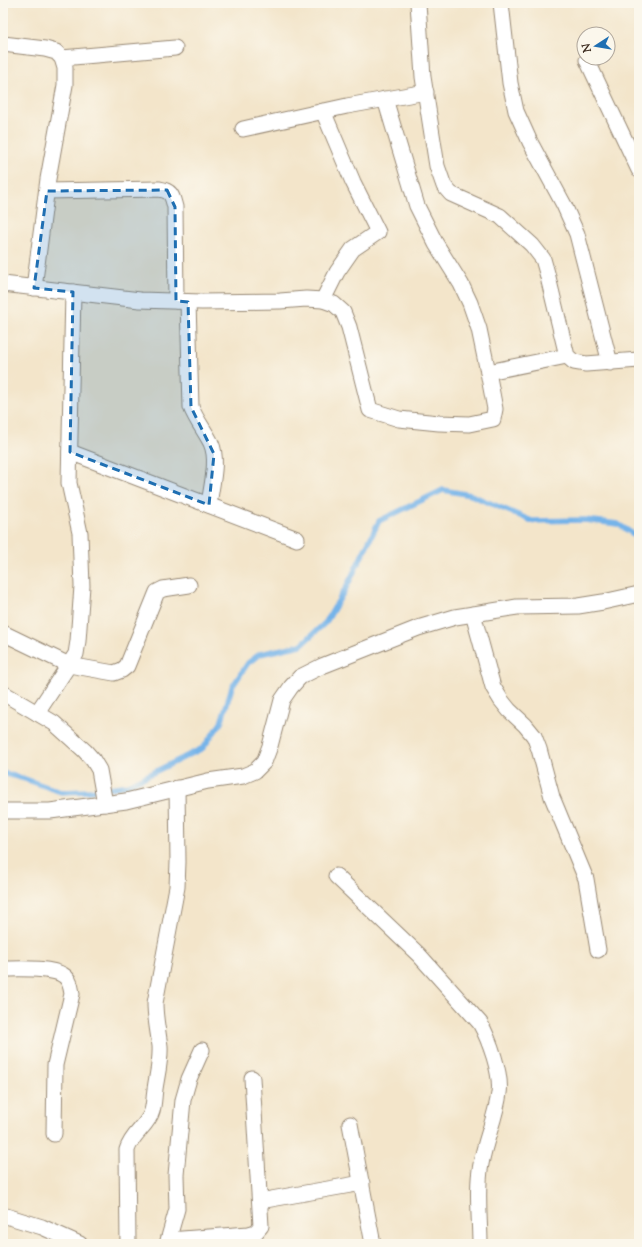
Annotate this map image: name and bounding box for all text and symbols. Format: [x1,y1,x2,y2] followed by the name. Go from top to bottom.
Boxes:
[576,26,616,66] north arrow
[578,42,596,55] text: N

